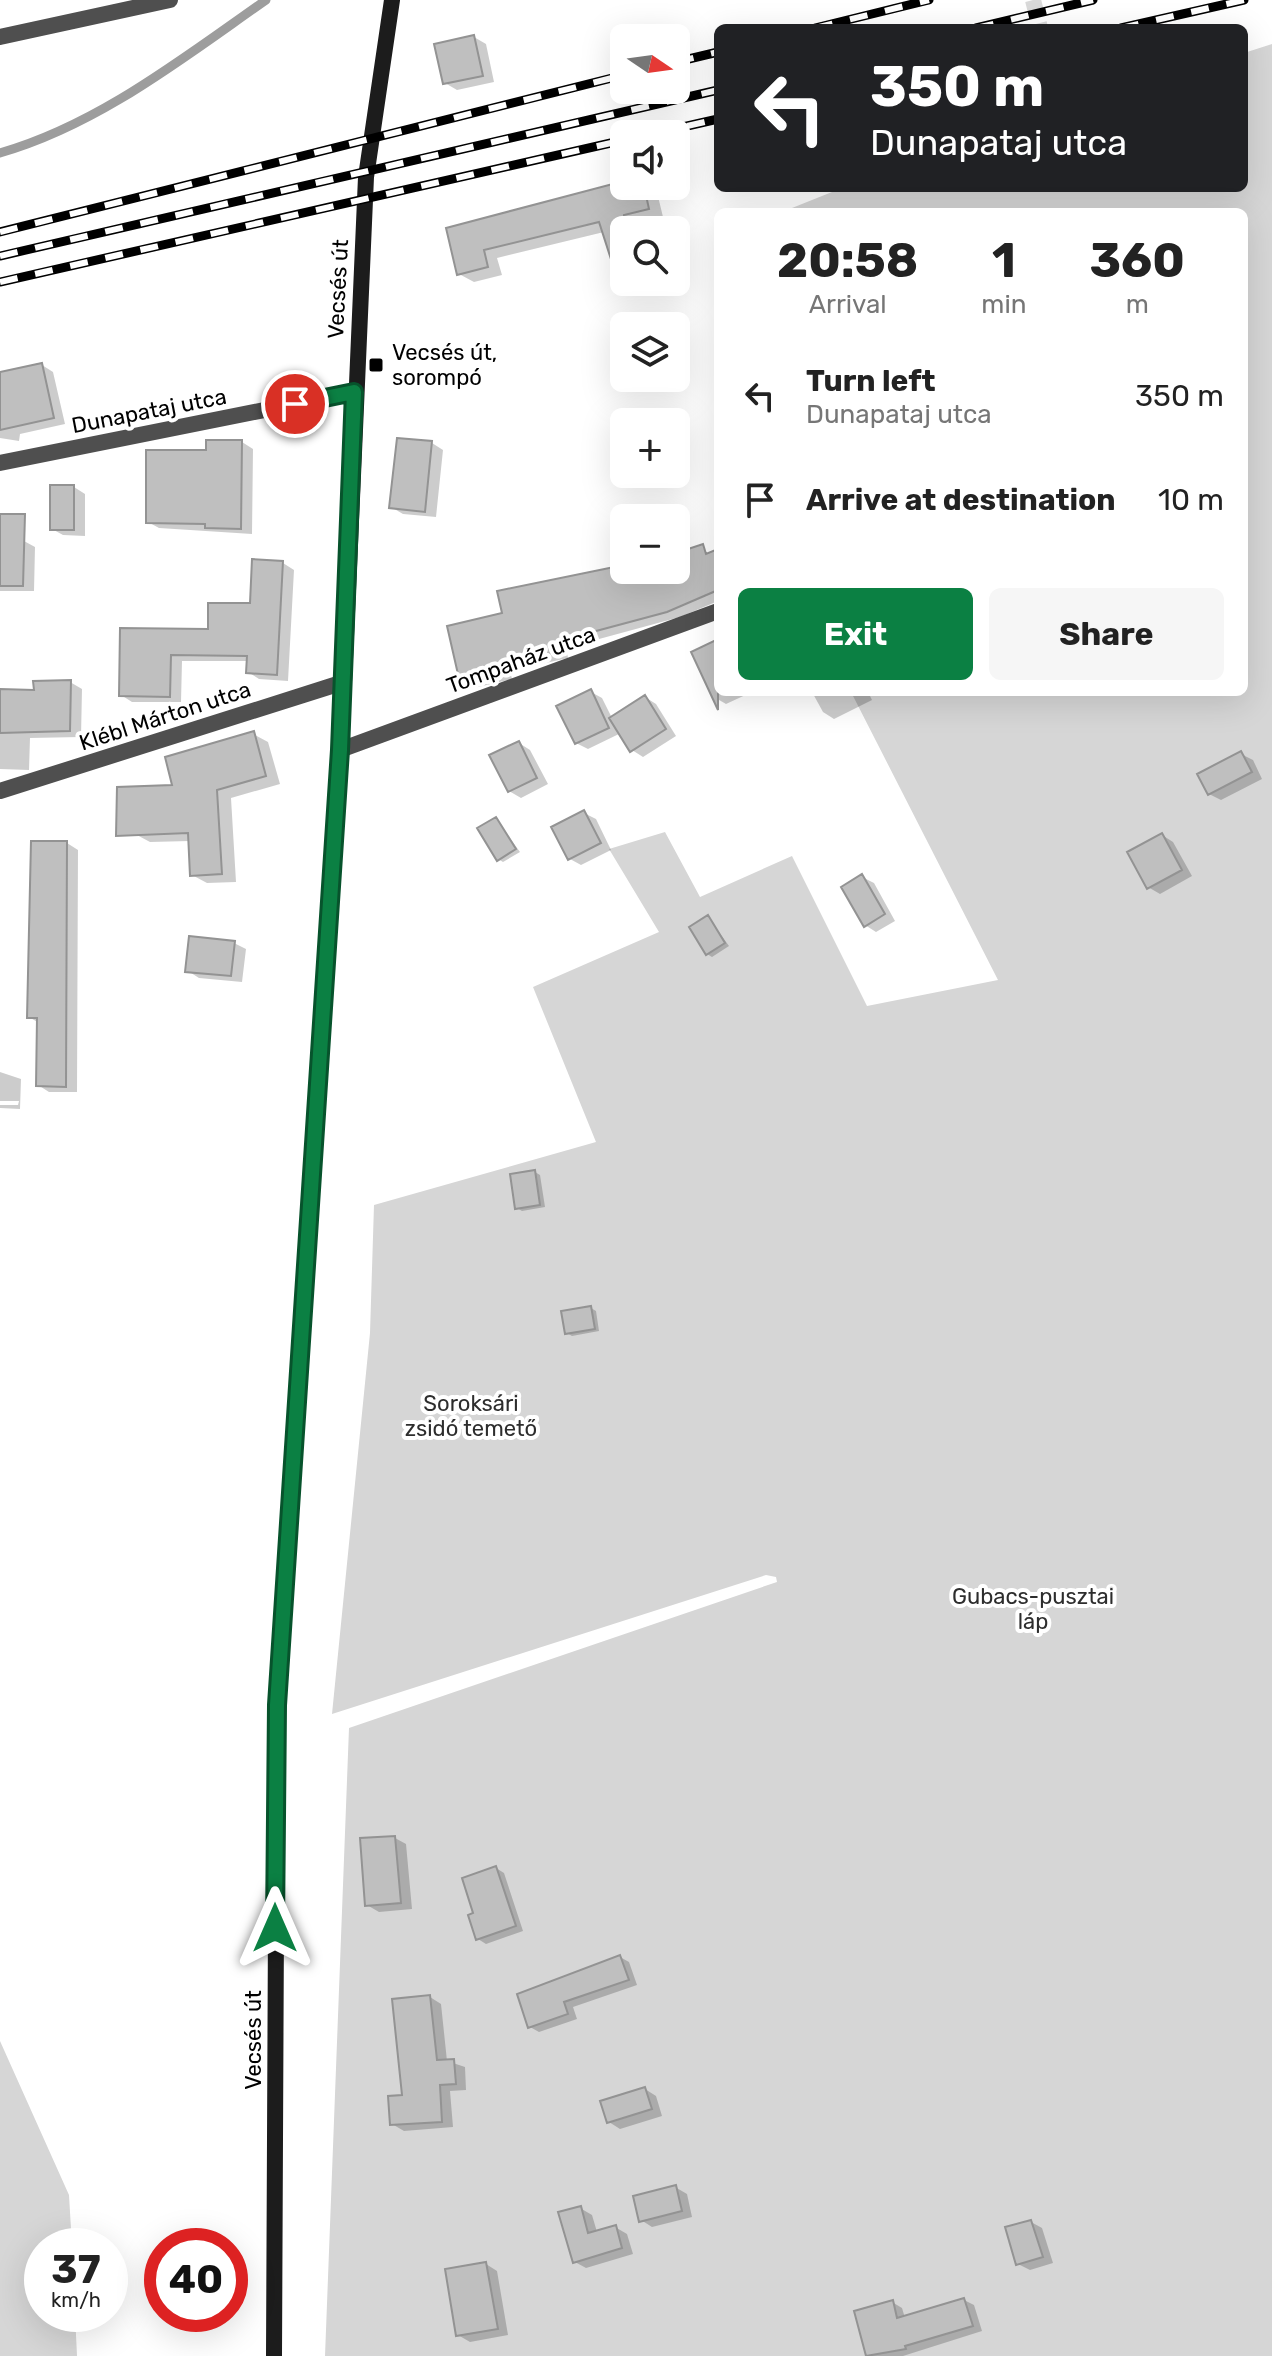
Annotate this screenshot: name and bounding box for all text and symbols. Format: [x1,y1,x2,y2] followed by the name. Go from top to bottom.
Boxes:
[610,24,690,104] north arrow
[610,24,690,584] map controls
[870,54,1044,120] text: 350 m
[738,56,842,160] icon: left
[610,120,690,200] button: sound
[870,121,1127,164] text: Dunapataj utca
[610,216,690,296] button: search
[777,232,918,289] text: 20:58
[992,232,1016,289] text: 1
[1089,232,1185,289] text: 360
[322,238,354,340] street label: Vecsés út
[809,289,887,320] text: Arrival
[981,289,1026,320] text: min
[1126,289,1149,320] text: m
[610,312,690,392] button: layers
[392,339,497,391] place label: Vecsés út, sorompó
[367,356,385,374] marker: Vecsés út, sorompó
[806,363,936,399] text: Turn left
[261,370,329,438] pin
[738,374,782,418] icon: left
[1135,378,1224,414] text: 350 m
[273,382,317,426] icon: arrive
[69,383,229,439] street label: Dunapataj utca
[806,399,992,430] text: Dunapataj utca
[610,408,690,488] button: +
[738,478,782,522] icon: arrive
[806,482,1116,518] text: Arrive at destination
[1158,482,1224,518] text: 10 m
[610,504,690,584] button: −
[738,588,973,680] button: Exit
[989,588,1224,680] button: Share
[443,621,599,699] street label: Tompaház utca
[76,676,254,756] street label: Klébl Márton utca
[405,1390,537,1442] park label: Soroksári zsidó temető
[952,1583,1114,1635] park label: Gubacs-pusztai láp
[233,1886,317,1970] position arrow
[240,1990,267,2090] street label: Vecsés út
[144,2228,248,2332] speed limit sign: 40
[51,2246,101,2293] text: 37
[51,2288,101,2312] text: km/h

